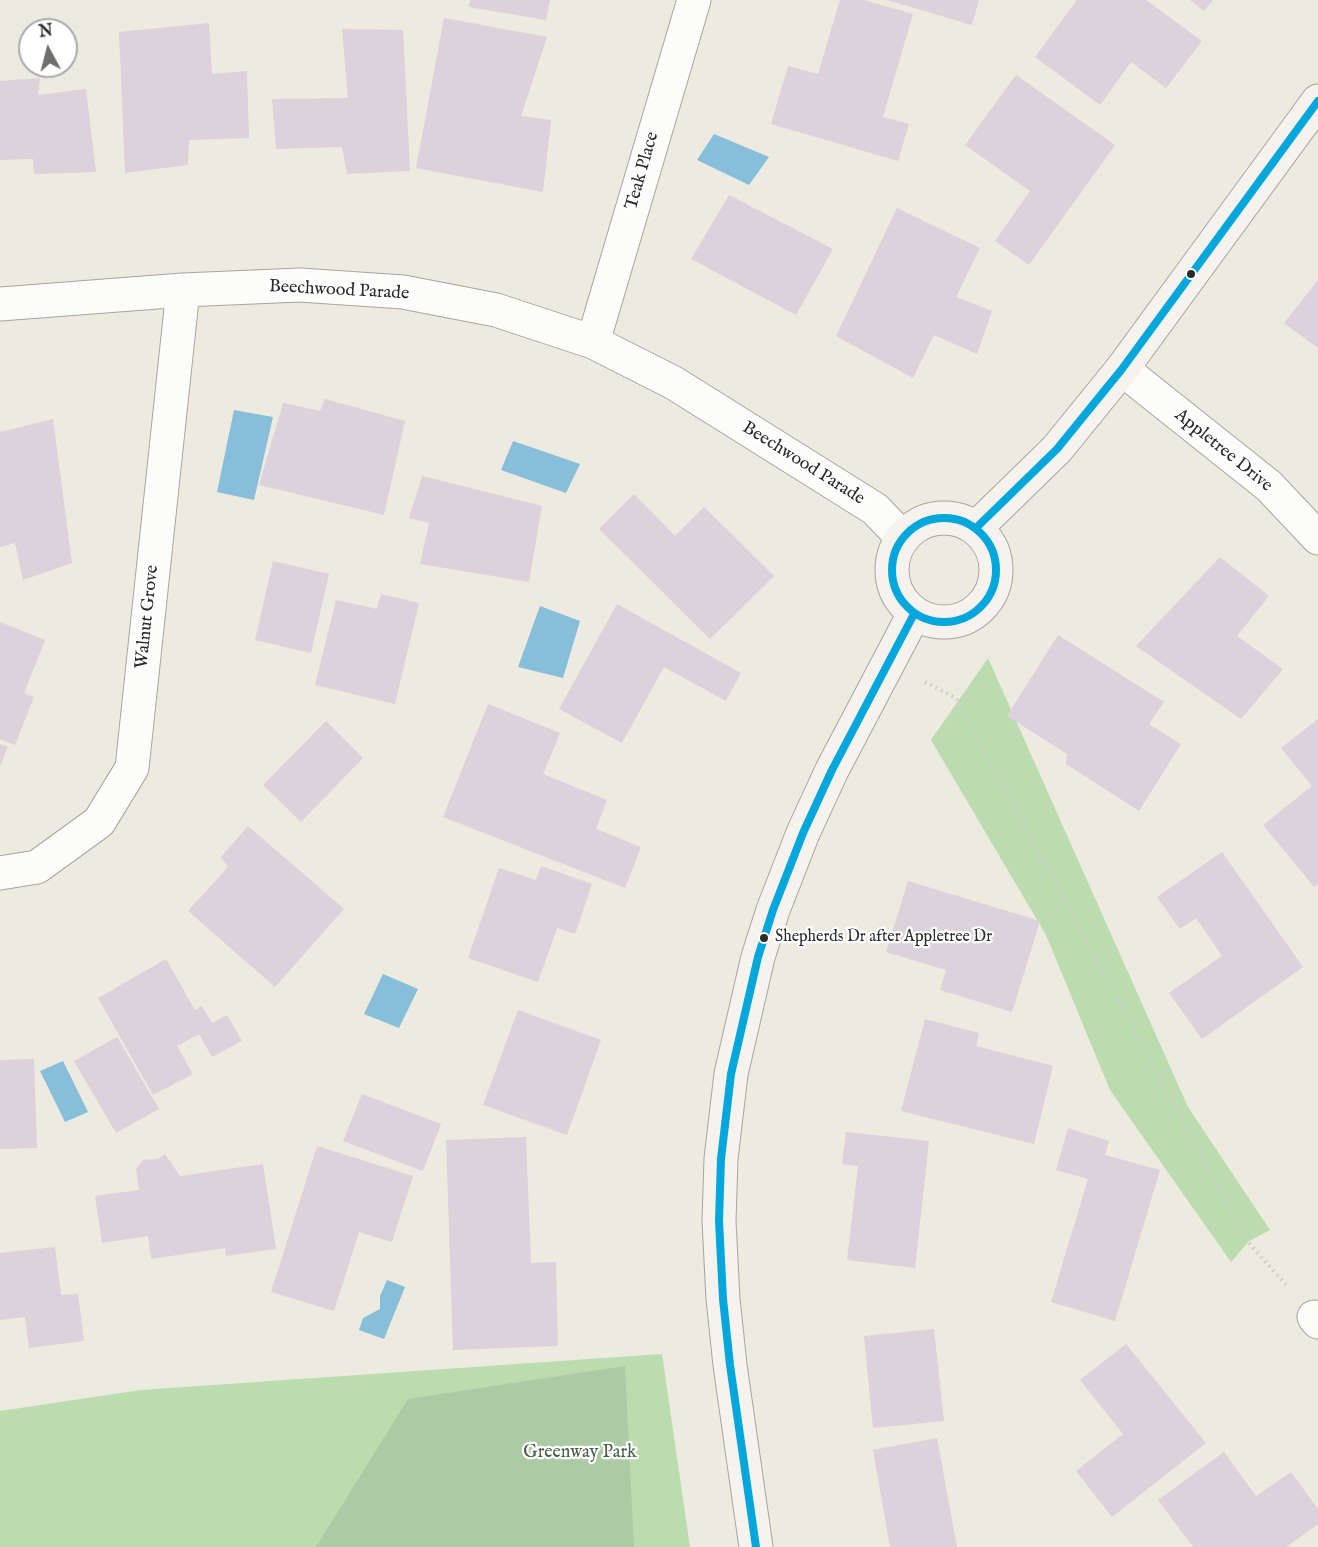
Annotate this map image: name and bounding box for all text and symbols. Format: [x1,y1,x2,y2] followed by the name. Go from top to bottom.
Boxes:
[18,18,78,78] north arrow
[38,21,54,43] text: N
[622,129,664,213] street label: Teak Place
[1185,268,1197,280] unlabelled marker
[268,277,410,305] street label: Beechwood Parade
[1170,405,1276,497] street label: Appletree Drive
[738,418,868,510] street label: Beechwood Parade
[132,564,164,670] street label: Walnut Grove
[775,928,992,948] place label: Shepherds Dr after Appletree Dr
[758,932,770,944] marker: Shepherds Dr after Appletree Dr
[523,1442,637,1464] park label: Greenway Park

